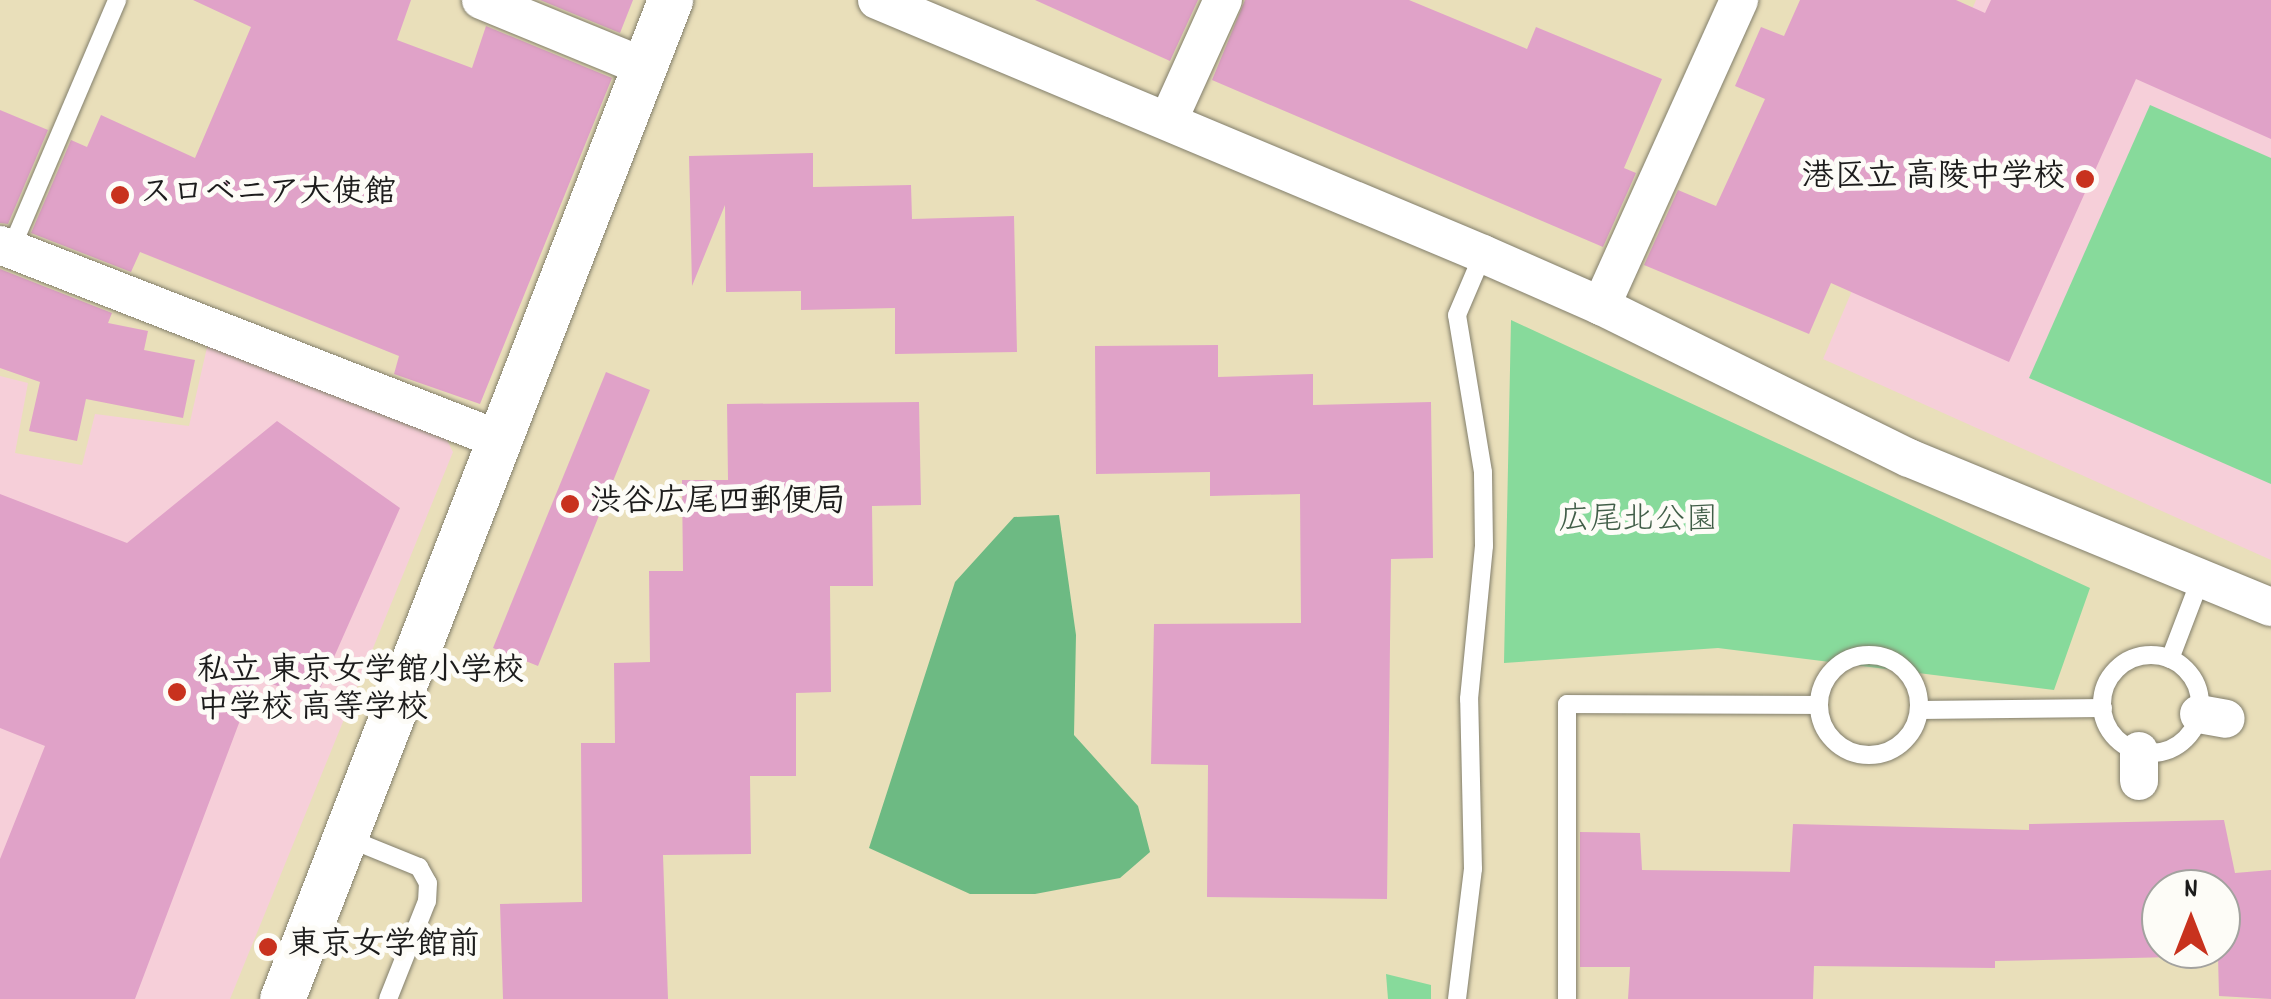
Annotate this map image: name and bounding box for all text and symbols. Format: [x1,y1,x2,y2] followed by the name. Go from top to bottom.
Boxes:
[1802,160,2065,198] place label: 港区立 高陵中学校
[2074,168,2096,190] marker: 港区立 高陵中学校
[140,176,396,214] place label: スロベニア大使館
[109,184,131,206] marker: スロベニア大使館
[590,485,846,523] place label: 渋谷広尾四郵便局
[559,493,581,515] marker: 渋谷広尾四郵便局
[1558,503,1718,541] park label: 広尾北公園
[197,655,524,730] place label: 私立 東京女学館小学校 中学校 高等学校
[166,681,188,703] marker: 私立 東京女学館小学校 中学校 高等学校
[2141,869,2241,969] north arrow
[2184,871,2198,911] text: N
[288,928,480,966] place label: 東京女学館前
[257,936,279,958] marker: 東京女学館前

